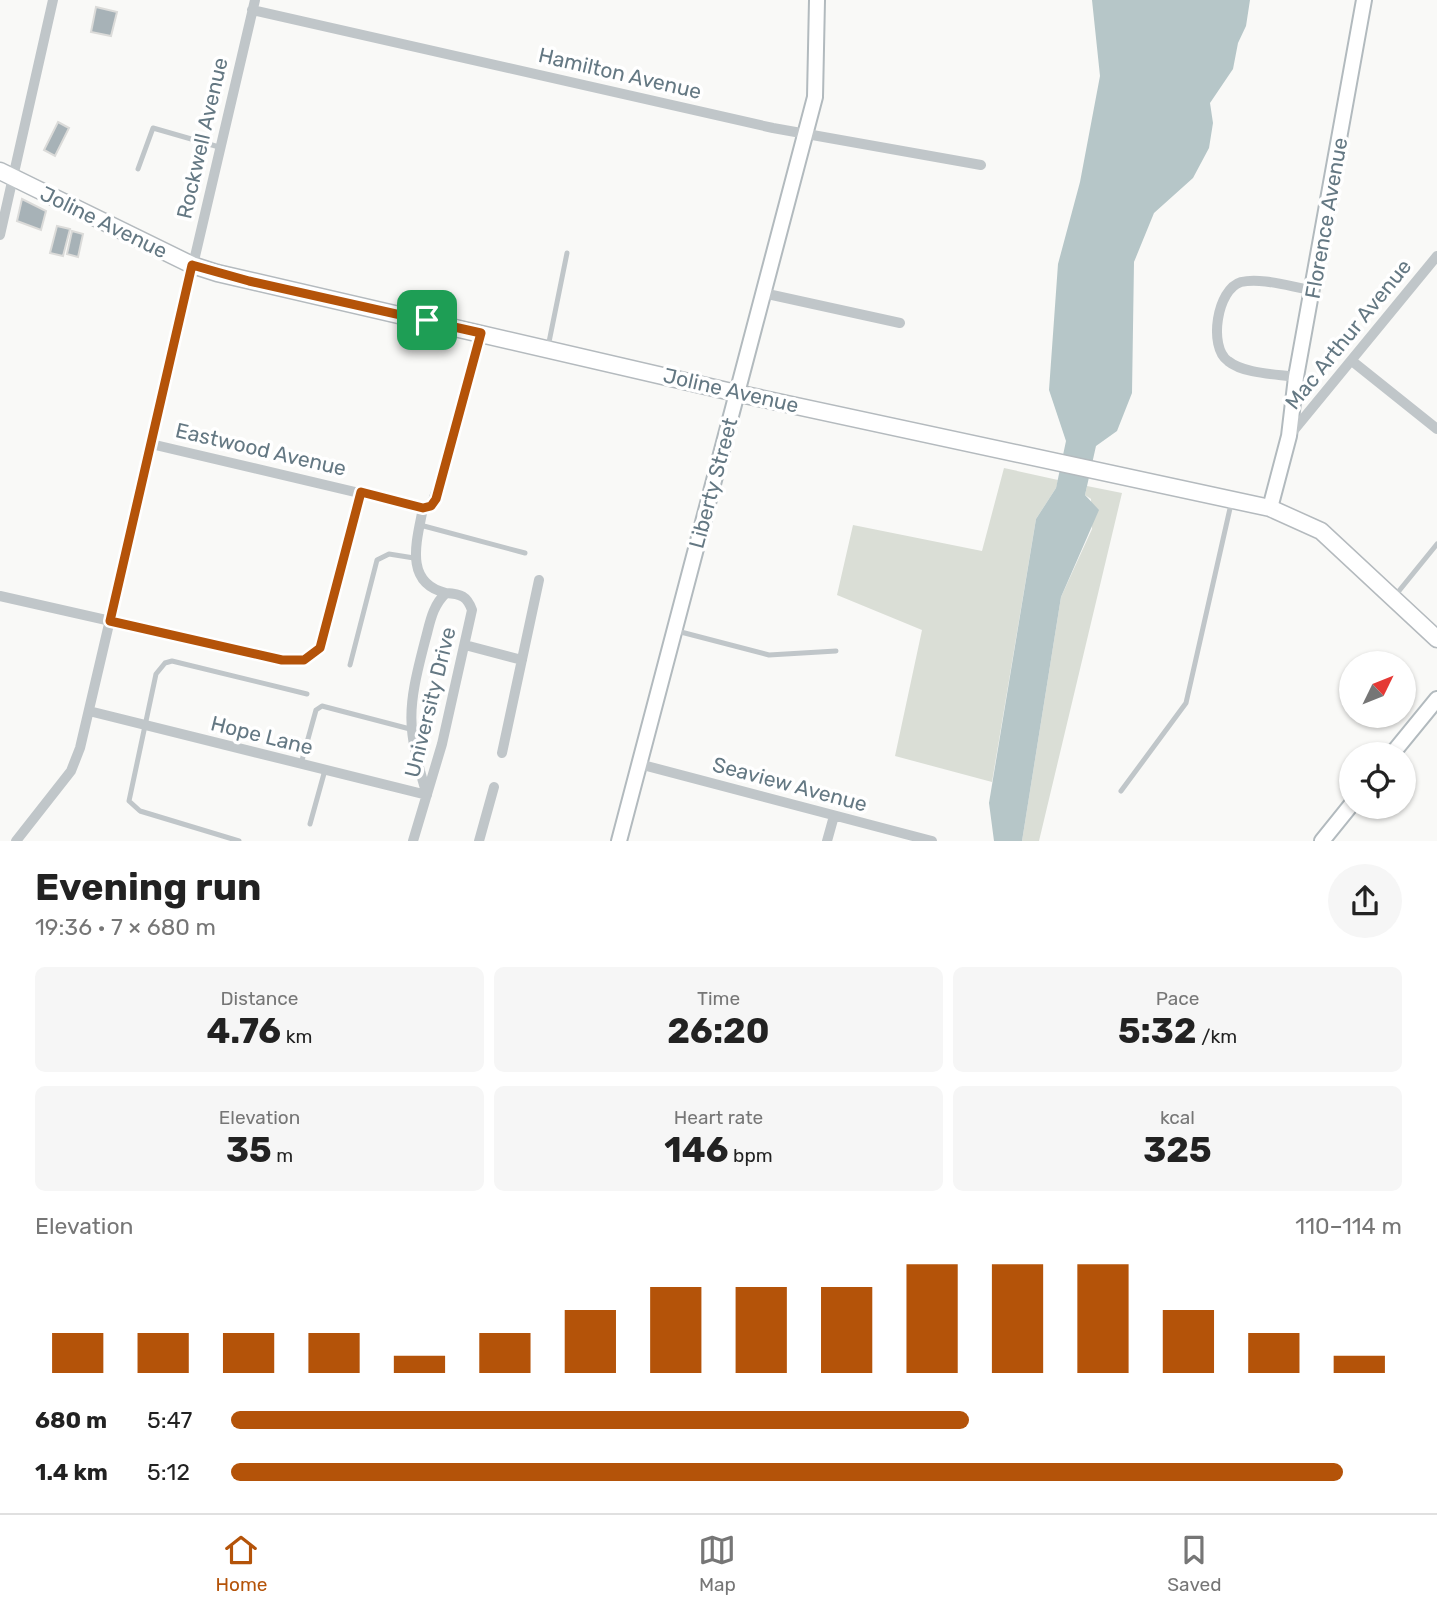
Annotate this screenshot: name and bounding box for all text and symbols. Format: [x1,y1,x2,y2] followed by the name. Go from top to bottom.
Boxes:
[536,42,704,104] street label: Hamilton Avenue
[171,55,233,221] street label: Rockwell Avenue
[1300,135,1352,301] street label: Florence Avenue
[36,180,172,264] street label: Joline Avenue
[1280,254,1416,414] street label: Mac Arthur Avenue
[397,290,457,350] pin
[408,301,446,339] icon: arrive
[661,362,801,418] street label: Joline Avenue
[684,415,742,551] street label: Liberty Street
[173,417,349,481] street label: Eastwood Avenue
[399,624,461,780] street label: University Drive
[1339,651,1416,728] north arrow
[1339,651,1416,819] map controls
[208,710,316,760] street label: Hope Lane
[1339,742,1416,819] button: locate
[710,751,870,817] street label: Seaview Avenue
[35,864,261,910] text: Evening run
[1328,864,1402,938] button: share
[35,913,216,941] text: 19:36 · 7 × 680 m
[221,987,298,1010] text: Distance
[697,987,740,1010] text: Time
[1156,987,1199,1010] text: Pace
[207,1010,281,1052] text: 4.76
[667,1010,770,1052] text: 26:20
[1118,1010,1197,1052] text: 5:32
[281,1025,312,1048] text: km
[1197,1025,1237,1048] text: /km
[219,1106,300,1129] text: Elevation
[674,1106,763,1129] text: Heart rate
[1160,1106,1195,1129] text: kcal
[226,1129,272,1171] text: 35
[664,1129,728,1171] text: 146
[1143,1129,1212,1171] text: 325
[272,1144,293,1167] text: m
[728,1144,773,1167] text: bpm
[35,1212,134,1240] text: Elevation
[1295,1212,1402,1240] text: 110–114 m
[35,1406,107,1434] text: 680 m
[147,1406,192,1434] text: 5:47
[35,1458,108,1486] text: 1.4 km
[147,1458,190,1486] text: 5:12
[215,1531,267,1596] tab: Home
[698,1531,736,1596] tab: Map
[1167,1531,1222,1596] tab: Saved

